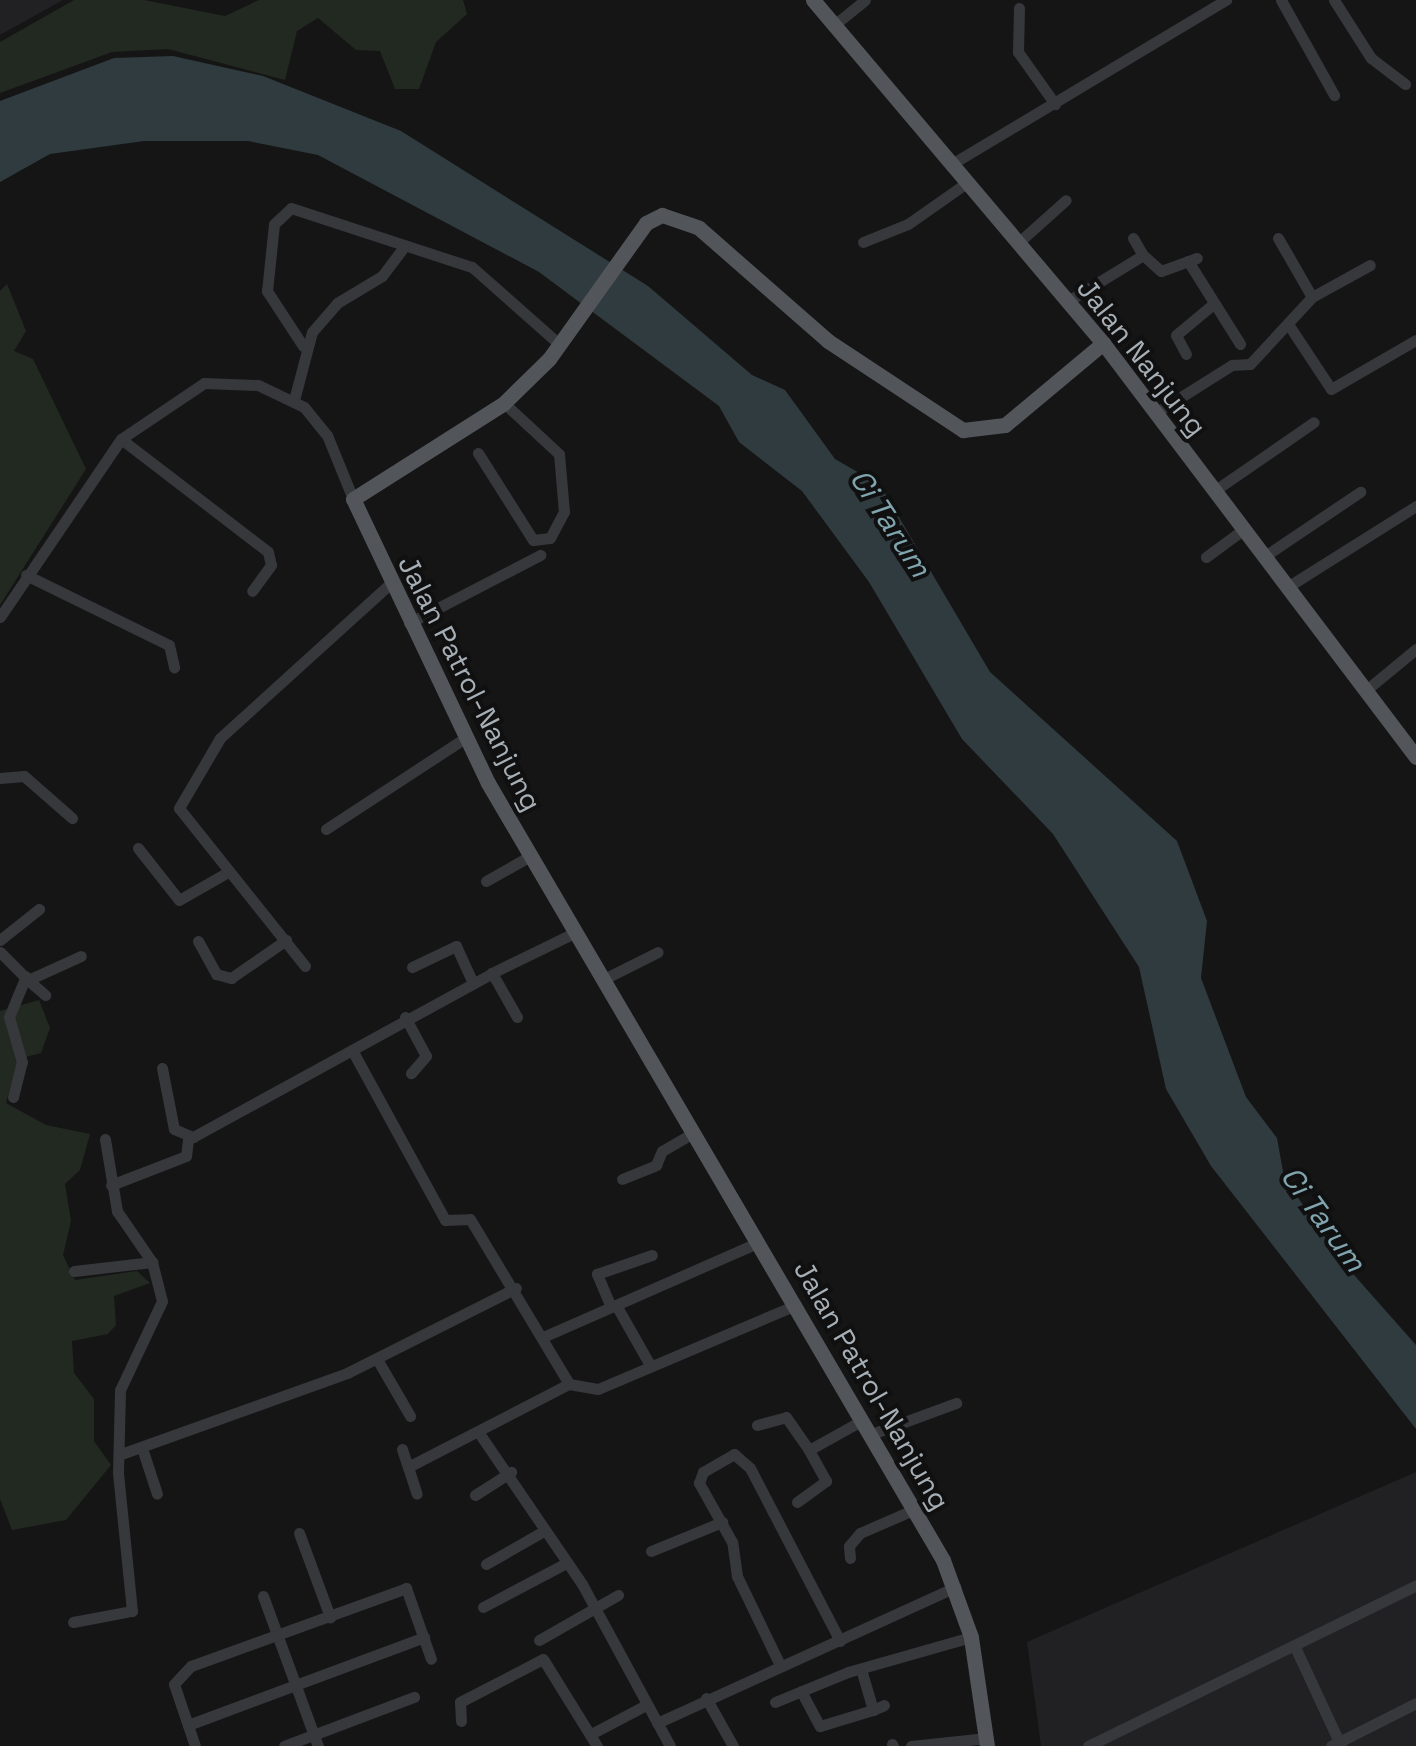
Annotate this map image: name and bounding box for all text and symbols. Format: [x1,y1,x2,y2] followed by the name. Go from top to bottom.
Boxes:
[1070,272,1214,442] street label: Jalan Nanjung
[842,462,938,584] water label: Ci Tarum
[391,550,549,816] street label: Jalan Patrol-Nanjung
[1273,1159,1373,1279] water label: Ci Tarum
[787,1255,957,1515] street label: Jalan Patrol-Nanjung

